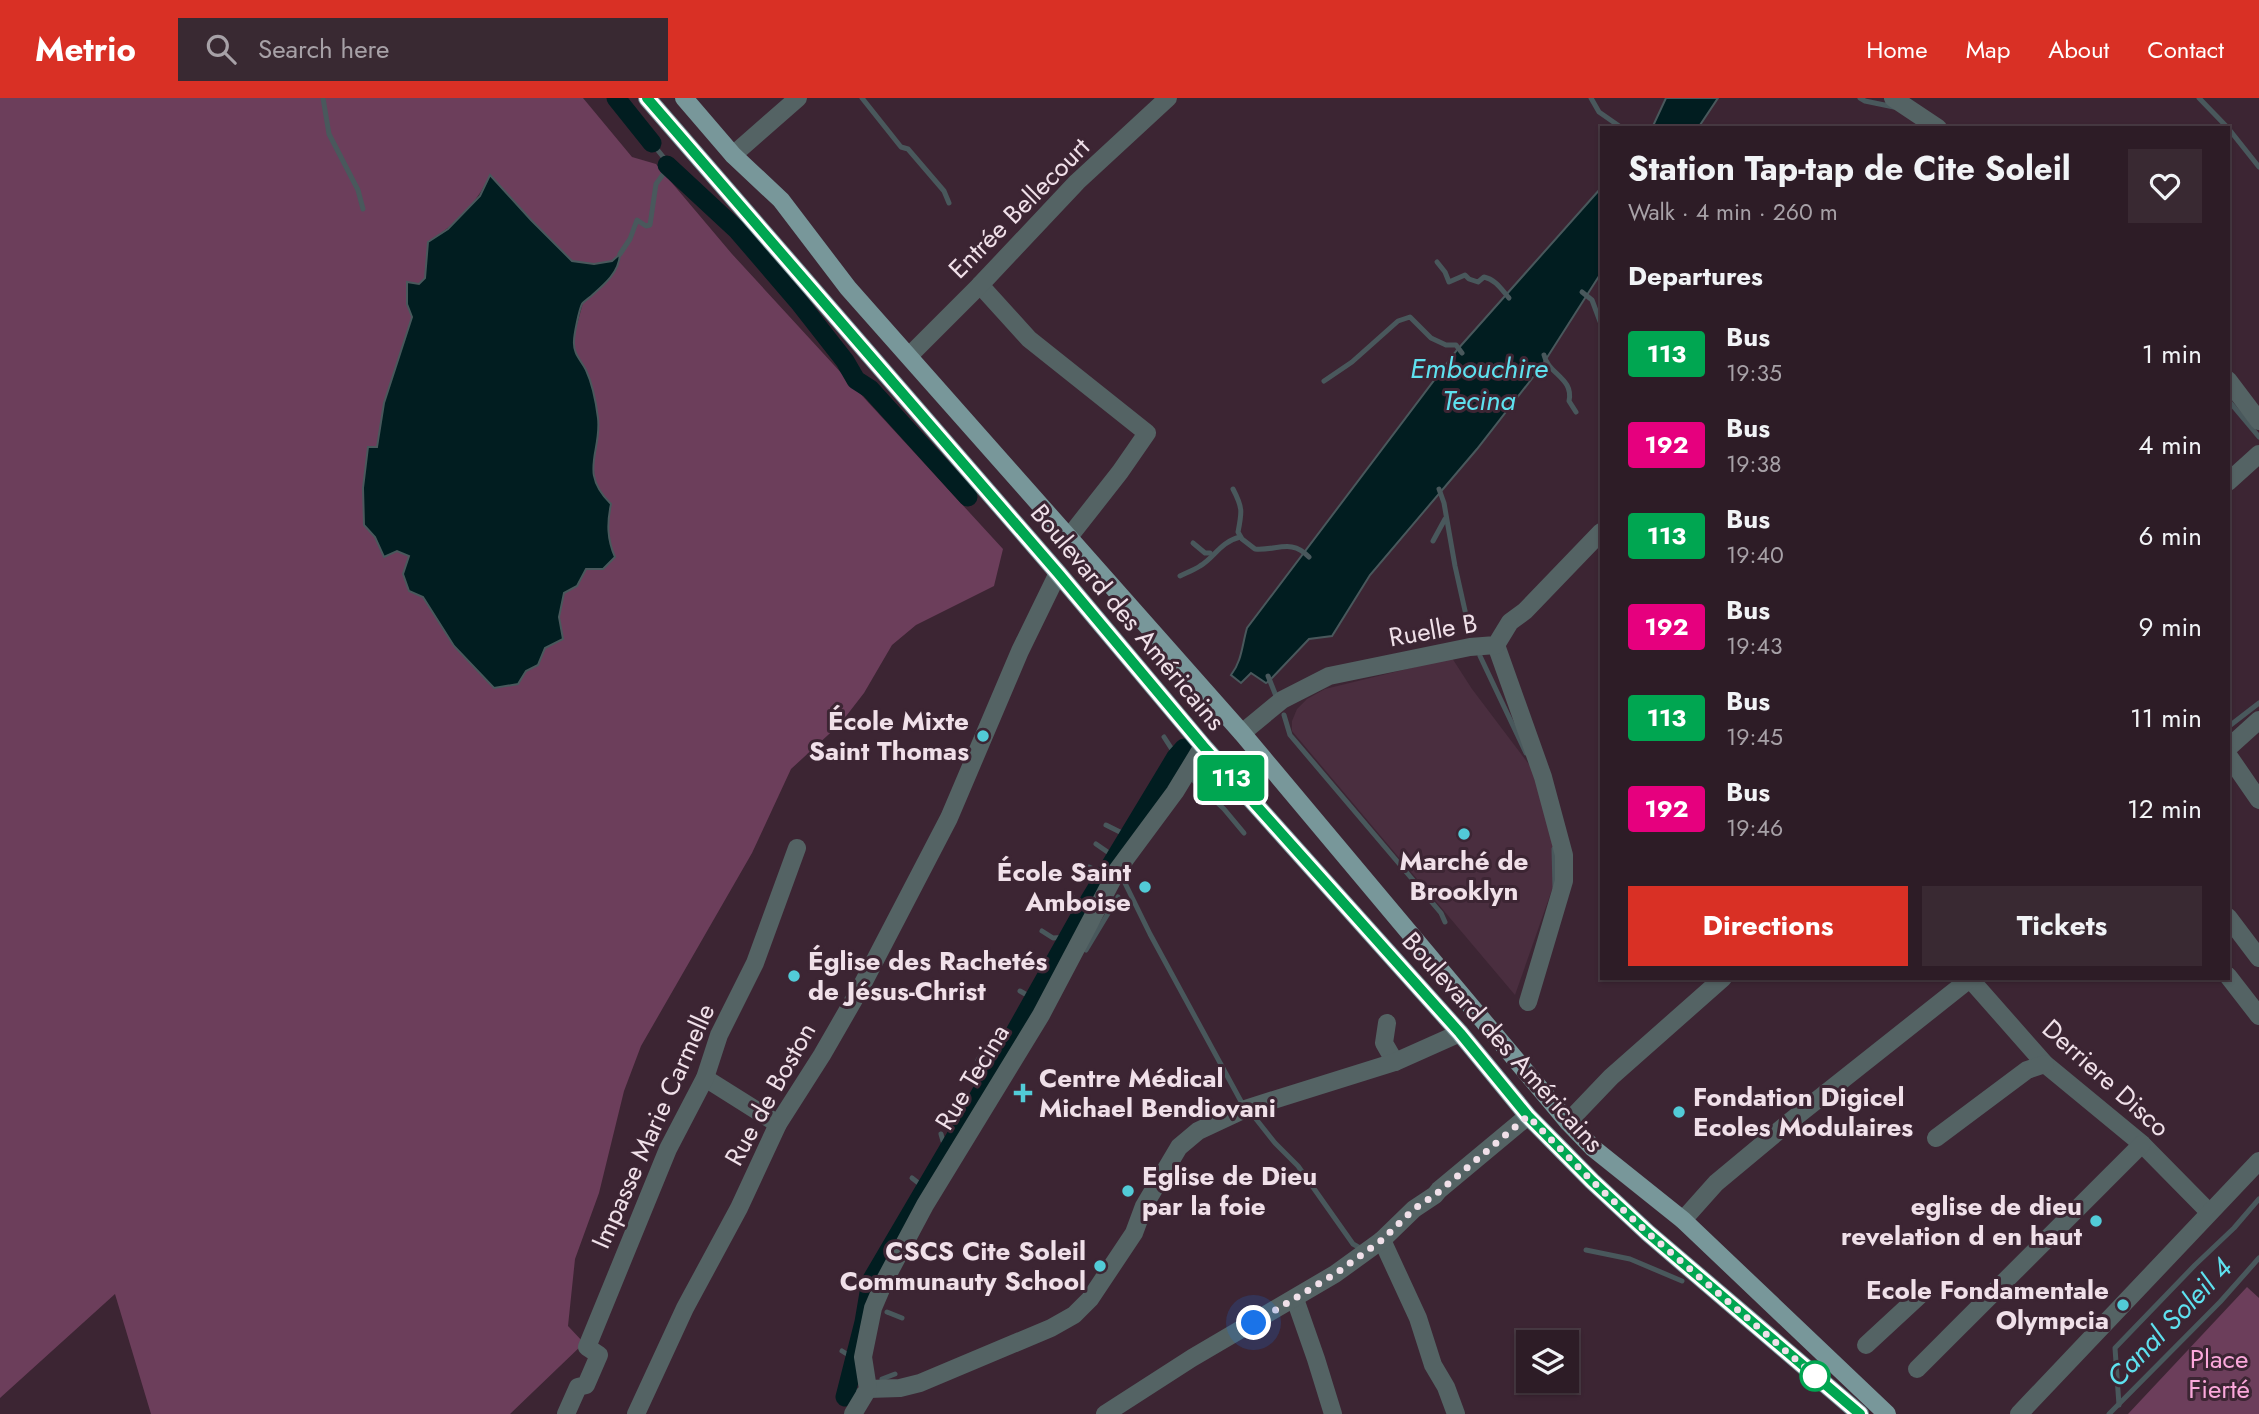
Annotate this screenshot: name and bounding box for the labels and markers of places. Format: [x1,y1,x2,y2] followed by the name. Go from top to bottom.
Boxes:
[809,702,969,770] place label: École Mixte Saint Thomas
[975,728,991,744] marker: École Mixte Saint Thomas
[1456,826,1472,842] marker: Marché de Brooklyn
[1400,842,1528,910] place label: Marché de Brooklyn
[997,853,1132,921] place label: École Saint Amboise
[1137,879,1153,895] marker: École Saint Amboise
[808,942,1047,1010] place label: Église des Rachetés de Jésus-Christ
[786,968,802,984] marker: Église des Rachetés de Jésus-Christ
[1039,1059,1276,1127] place label: Centre Médical Michael Bendiovani
[1693,1078,1913,1146] place label: Fondation Digicel Ecoles Modulaires
[1013,1083,1033,1103] marker: Centre Médical Michael Bendiovani
[1671,1104,1687,1120] marker: Fondation Digicel Ecoles Modulaires
[1142,1157,1317,1225] place label: Eglise de Dieu par la foie
[1120,1183,1136,1199] marker: Eglise de Dieu par la foie
[1841,1187,2083,1255] place label: eglise de dieu revelation d en haut
[2088,1213,2104,1229] marker: eglise de dieu revelation d en haut
[840,1232,1086,1300] place label: CSCS Cite Soleil Communauty School
[1092,1258,1108,1274] marker: CSCS Cite Soleil Communauty School
[1866,1271,2109,1339] place label: Ecole Fondamentale Olympcia
[2115,1297,2131,1313] marker: Ecole Fondamentale Olympcia
[1800,1361,1830,1391] unlabelled marker

